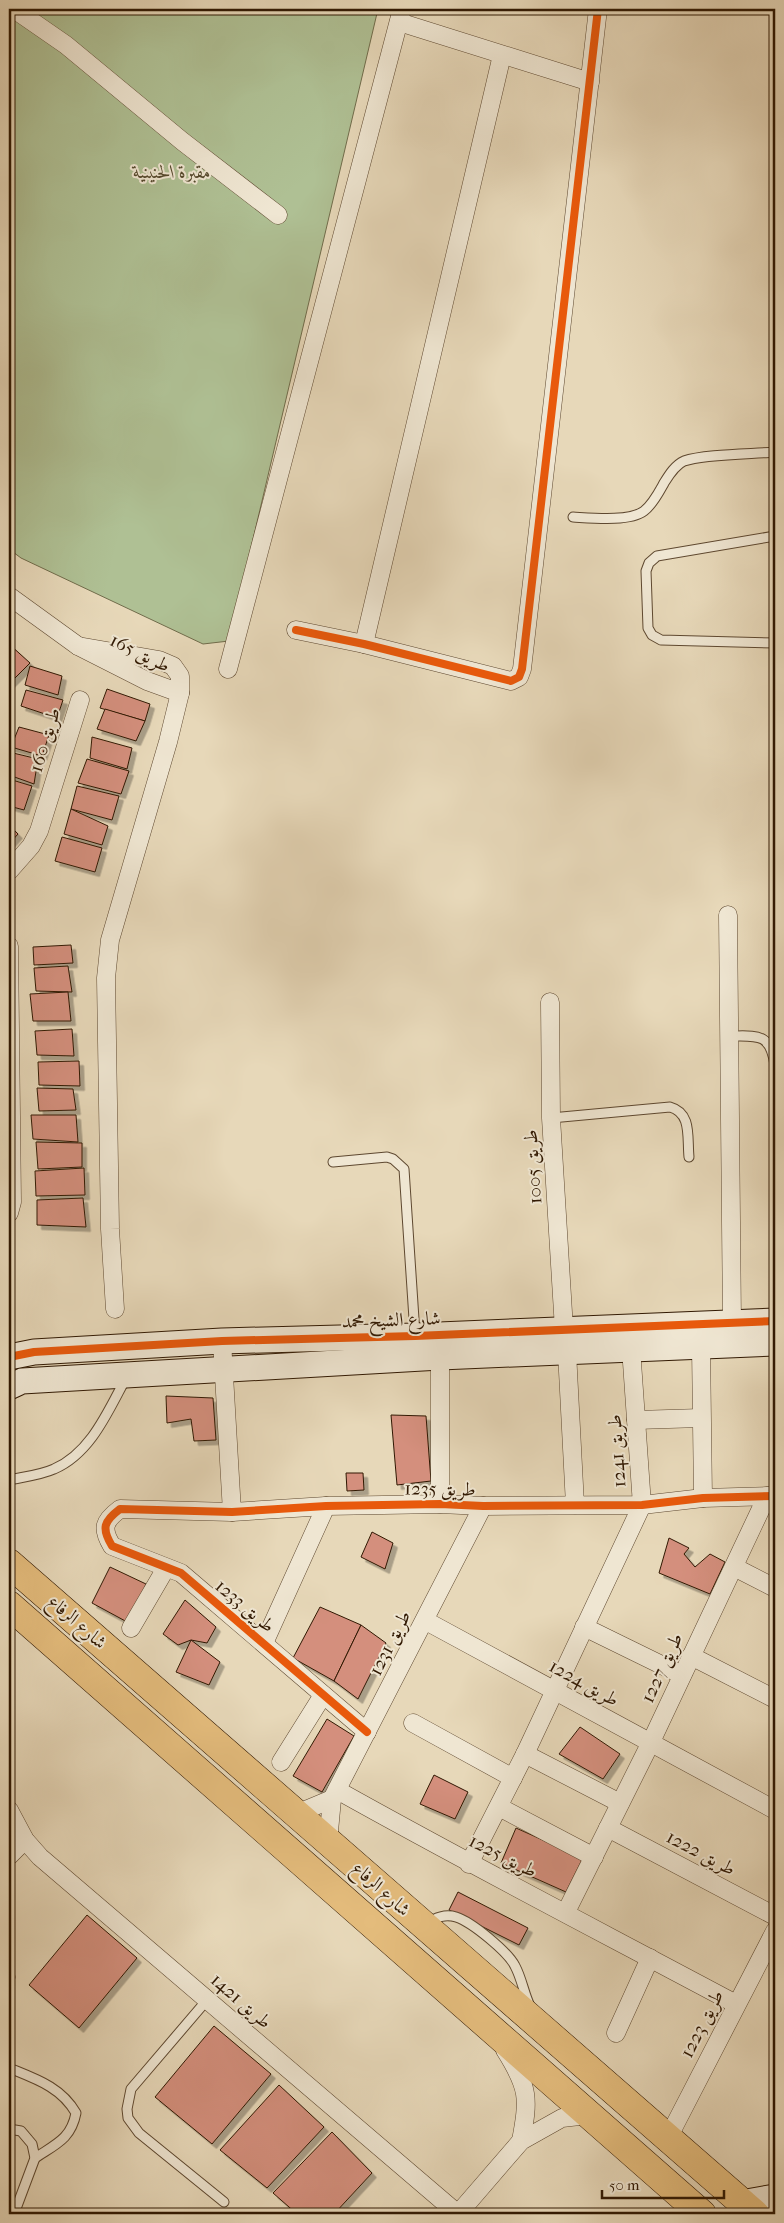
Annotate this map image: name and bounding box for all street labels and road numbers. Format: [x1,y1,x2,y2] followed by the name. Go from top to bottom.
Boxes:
[106,629,174,678] street label: طريق 165
[25,705,66,775] street label: طريق 160
[519,1129,548,1205] street label: طريق 1005
[341,1307,441,1339] street label: شارع الشيخ محمد
[603,1414,632,1488] street label: طريق 1241
[404,1477,476,1502] street label: طريق 1235
[210,1575,279,1638] street label: طريق 1233
[40,1590,111,1657] street label: شارع الرفاع
[364,1607,417,1680] street label: طريق 1231
[636,1630,689,1707] street label: طريق 1227
[545,1655,623,1712] street label: طريق 1224
[662,1826,739,1881] street label: طريق 1222
[465,1830,541,1883] street label: طريق 1225
[345,1857,415,1924] street label: شارع الرفاع
[205,1969,276,2034] street label: طريق 1421
[676,1987,729,2062] street label: طريق 1223

